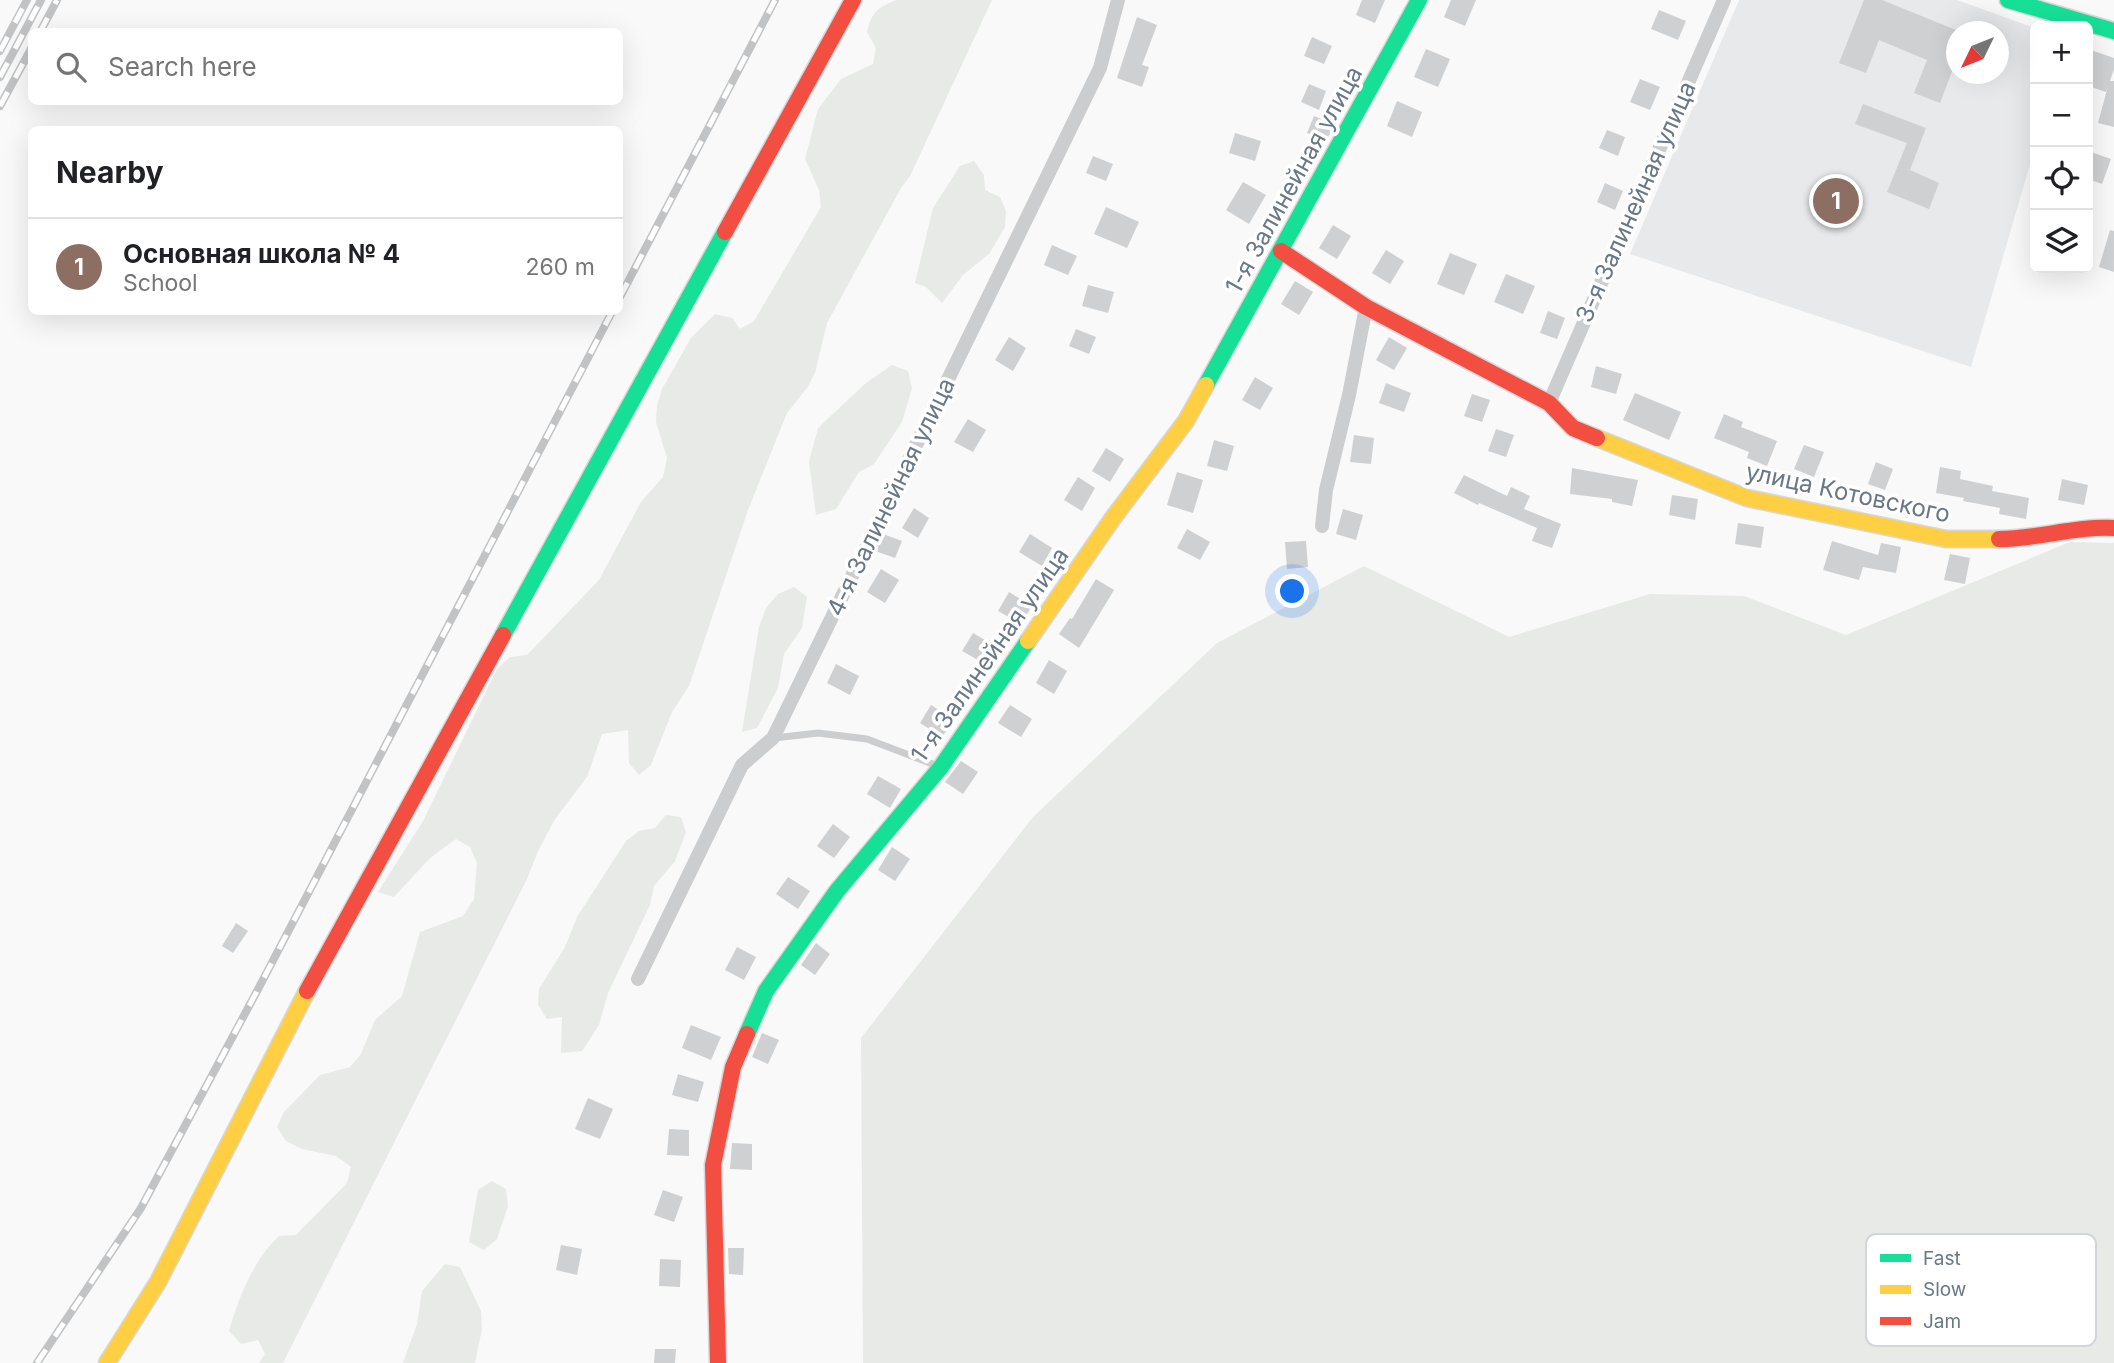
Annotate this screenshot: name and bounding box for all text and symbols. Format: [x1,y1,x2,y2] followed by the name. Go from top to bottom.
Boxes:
[1946,21,2009,84] north arrow
[2030,21,2093,273] map controls
[2030,21,2093,84] button: +
[28,28,623,105] search box
[52,48,90,86] icon: search
[108,51,257,82] text: Search here
[1219,61,1368,298] street label: 1-я Залинейная улица
[1569,77,1702,327] street label: 3-я Залинейная улица
[2030,84,2093,147] button: −
[2030,147,2093,210] button: locate
[56,154,164,190] text: Nearby
[1813,175,1859,227] pin: 1
[2030,210,2093,273] button: layers
[123,238,400,269] text: Основная школа № 4
[74,253,84,281] text: 1
[526,253,595,281] text: 260 m
[123,269,198,297] text: School
[820,373,961,621] street label: 4-я Залинейная улица
[1743,457,1953,528] street label: улица Котовского
[904,542,1075,768] street label: 1-я Залинейная улица
[1275,574,1309,608] your location
[1866,1234,2096,1346] legend
[1923,1247,1961,1270] text: Fast
[1923,1278,1966,1301] text: Slow
[1923,1310,1961,1333] text: Jam

